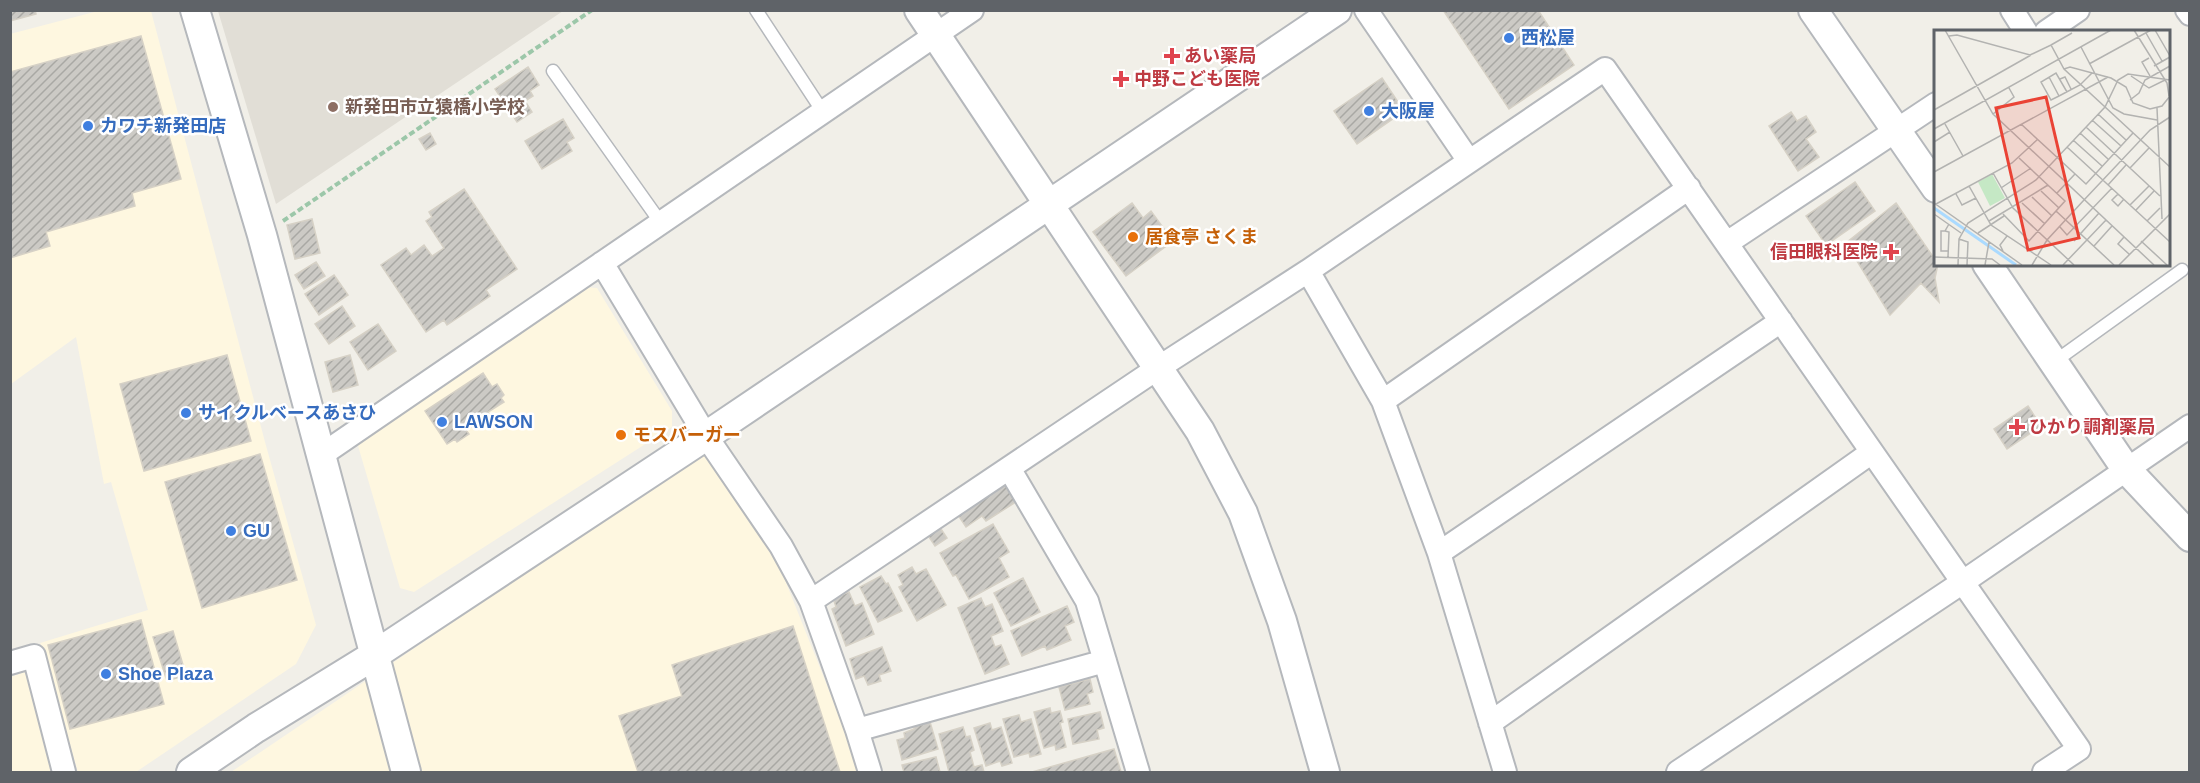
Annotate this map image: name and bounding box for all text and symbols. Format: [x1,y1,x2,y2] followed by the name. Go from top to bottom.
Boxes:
[1521,28,1575,48] place label: 西松屋
[1934,30,2170,266] inset map
[1502,31,1516,45] marker: 西松屋
[1184,46,1256,66] place label: あい薬局
[1165,49,1179,63] marker: あい薬局
[1134,69,1260,89] place label: 中野こども医院
[1112,70,1130,88] marker: 中野こども医院
[345,97,525,117] place label: 新発田市立猿橋小学校
[326,100,340,114] marker: 新発田市立猿橋小学校
[1381,101,1435,121] place label: 大阪屋
[1362,104,1376,118] marker: 大阪屋
[100,116,226,136] place label: カワチ新発田店
[81,119,95,133] marker: カワチ新発田店
[1145,227,1258,247] place label: 居食亭 さくま
[1126,230,1140,244] marker: 居食亭 さくま
[1770,242,1878,262] place label: 信田眼科医院
[1882,243,1900,261] marker: 信田眼科医院
[198,403,376,423] place label: サイクルベースあさひ
[179,406,193,420] marker: サイクルベースあさひ
[454,412,533,432] place label: LAWSON
[435,415,449,429] marker: LAWSON
[2029,417,2155,437] place label: ひかり調剤薬局
[2010,420,2024,434] marker: ひかり調剤薬局
[633,425,741,445] place label: モスバーガー
[614,428,628,442] marker: モスバーガー
[243,521,270,541] place label: GU
[224,524,238,538] marker: GU
[118,664,214,684] place label: Shoe Plaza
[99,667,113,681] marker: Shoe Plaza

